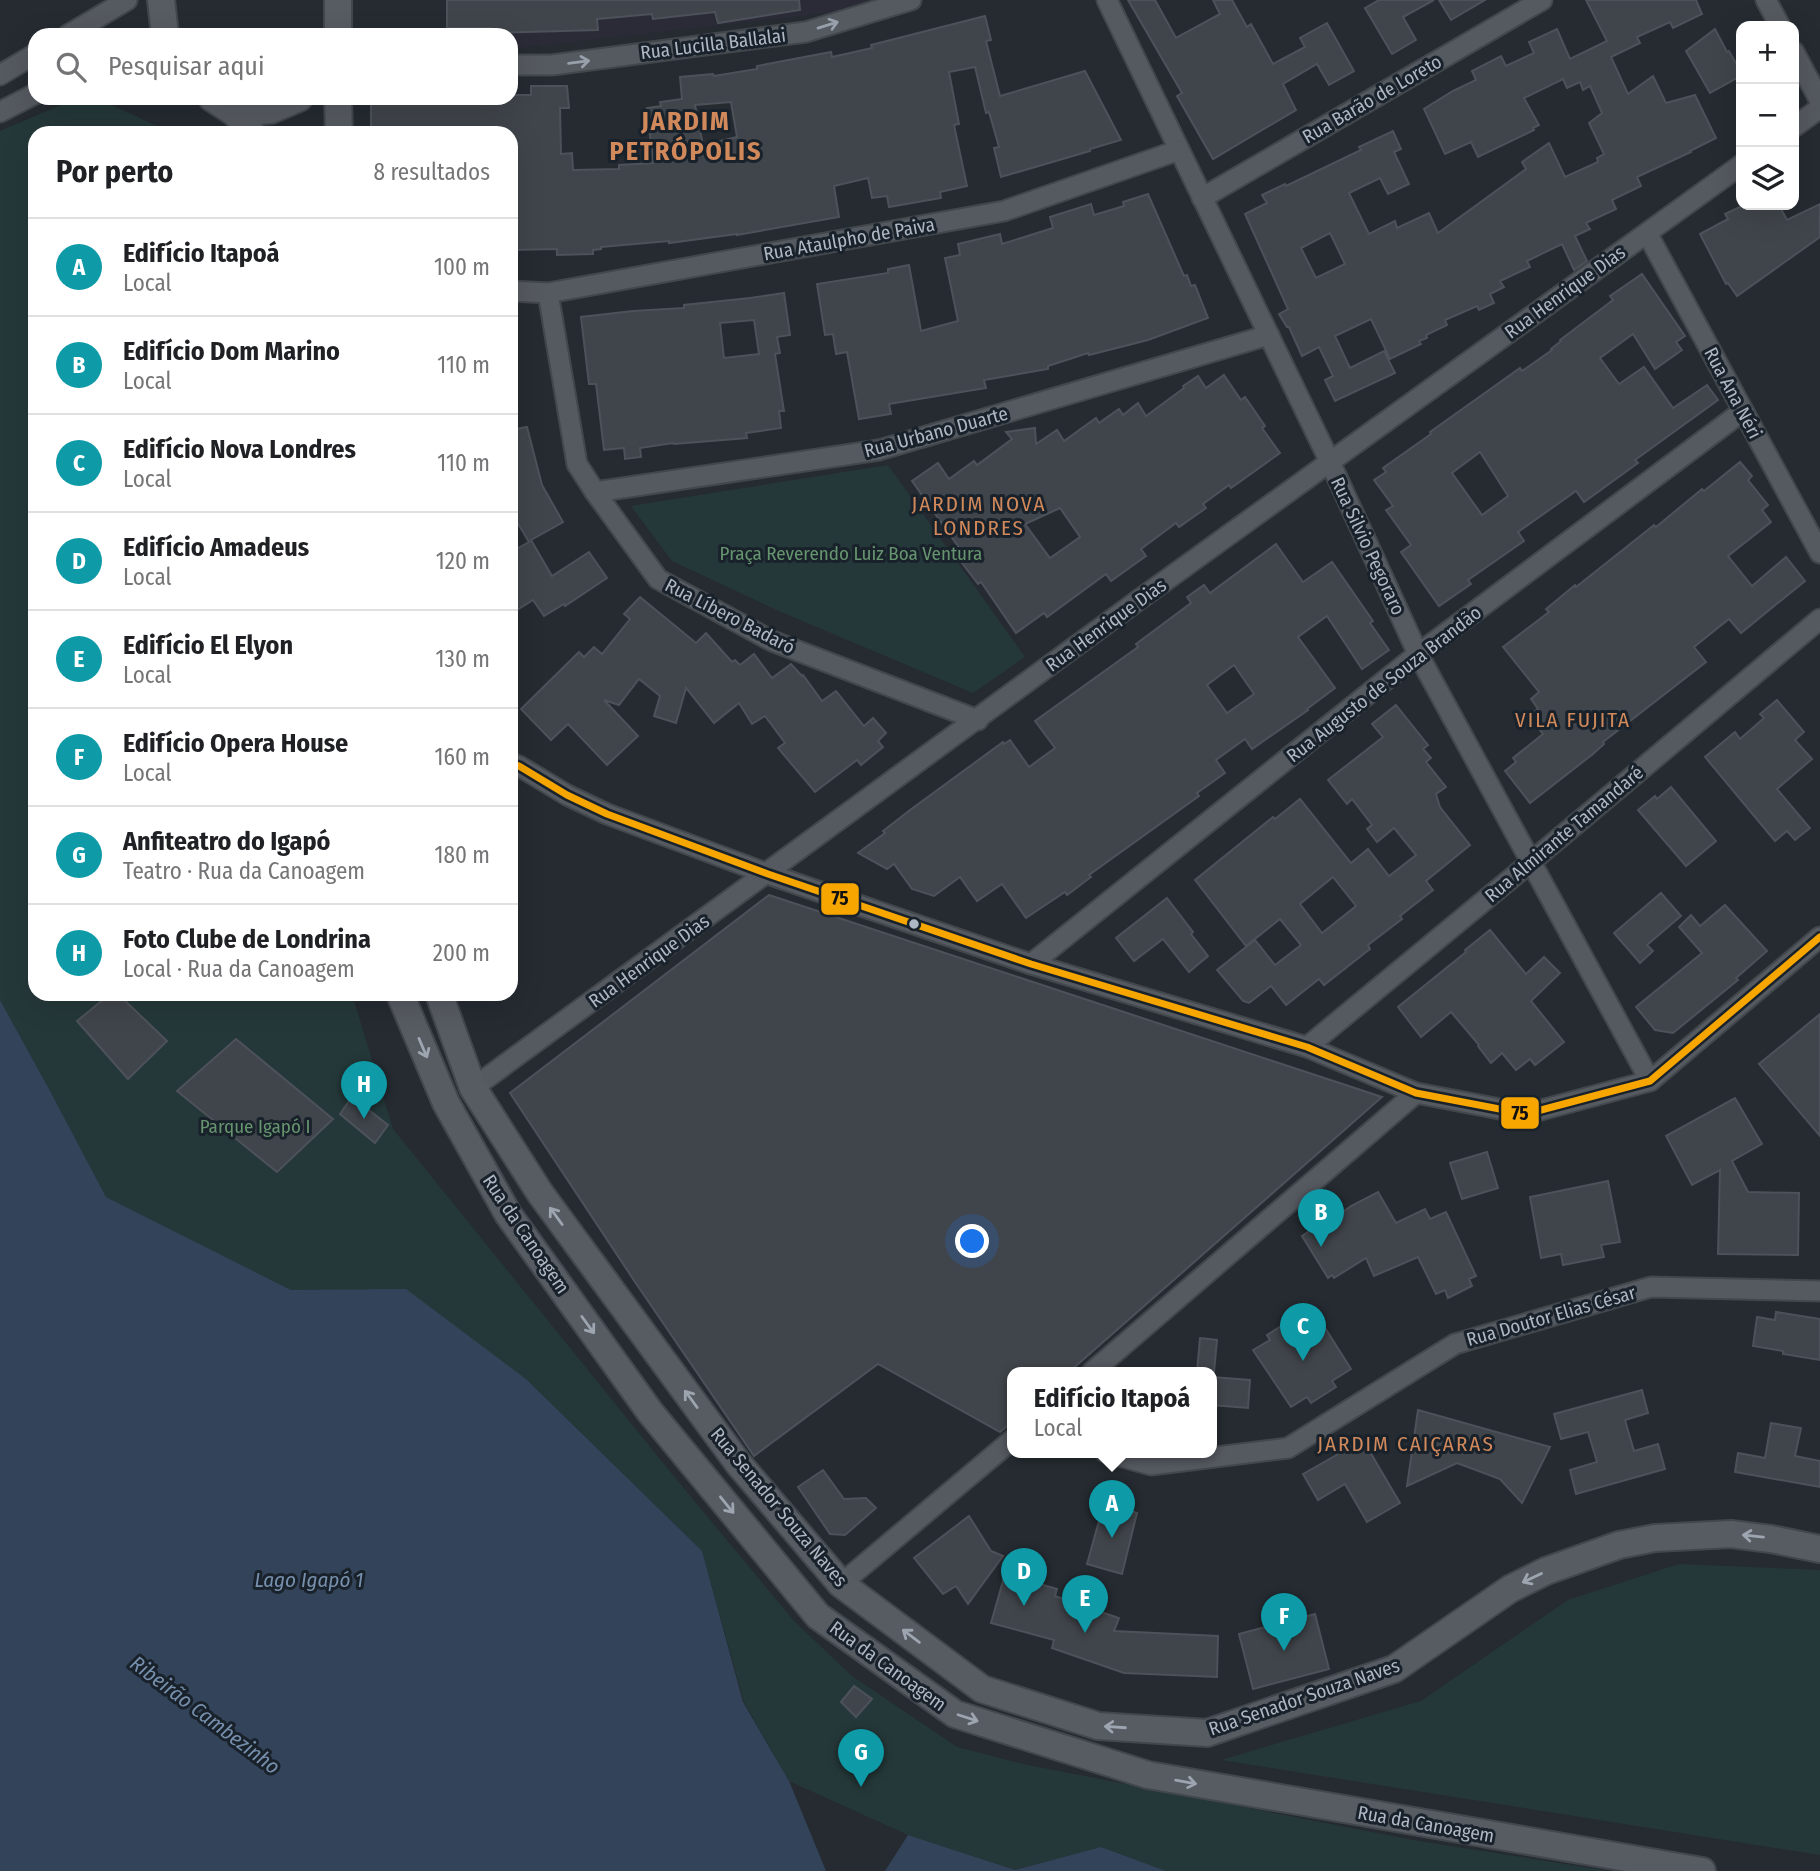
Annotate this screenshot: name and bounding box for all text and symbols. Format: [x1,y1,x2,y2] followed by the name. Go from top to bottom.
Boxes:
[817,18,839,31] one-way arrow
[1736,21,1799,210] map controls
[1736,21,1799,84] button: +
[639,24,787,64] street label: Rua Lucilla Ballalai
[28,28,518,105] search box
[52,48,90,86] icon: search
[1298,50,1446,148] street label: Rua Barão de Loreto
[108,51,265,82] text: Pesquisar aqui
[567,55,590,68] one-way arrow
[1736,84,1799,147] button: −
[610,106,762,167] district label: JARDIM PETRÓPOLIS
[1736,147,1799,210] button: layers
[56,154,173,190] text: Por perto
[374,158,490,186] text: 8 resultados
[762,213,936,265] street label: Rua Ataulpho de Paiva
[123,238,279,269] text: Edifício Itapoá
[1500,241,1630,343] street label: Rua Henrique Dias
[73,253,85,281] text: A
[434,253,490,281] text: 100 m
[123,269,172,297] text: Local
[123,336,340,367] text: Edifício Dom Marino
[1699,343,1767,443] street label: Rua Ana Néri
[73,351,85,379] text: B
[437,351,490,379] text: 110 m
[123,367,172,395] text: Local
[862,402,1010,462] street label: Rua Urbano Duarte
[123,434,356,465] text: Edifício Nova Londres
[73,449,85,477] text: C
[437,449,490,477] text: 110 m
[123,465,172,493] text: Local
[1326,473,1410,619] street label: Rua Silvio Pegoraro
[911,491,1047,541] district label: JARDIM NOVA LONDRES
[123,532,309,563] text: Edifício Amadeus
[720,542,982,565] park label: Praça Reverendo Luiz Boa Ventura
[72,547,86,575] text: D
[436,547,490,575] text: 120 m
[123,563,172,591] text: Local
[661,573,799,659] street label: Rua Líbero Badaró
[1041,574,1171,676] street label: Rua Henrique Dias
[1282,601,1486,767] street label: Rua Augusto de Souza Brandão
[123,630,293,661] text: Edifício El Elyon
[74,645,84,673] text: E
[436,645,490,673] text: 130 m
[123,661,172,689] text: Local
[1515,707,1631,733] district label: VILA FUJITA
[123,728,348,759] text: Edifício Opera House
[74,743,84,771] text: F
[435,743,490,771] text: 160 m
[123,759,172,787] text: Local
[1480,761,1648,907] street label: Rua Almirante Tamandaré
[123,826,331,857] text: Anfiteatro do Igapó
[72,841,86,869] text: G
[434,841,490,869] text: 180 m
[123,857,365,885] text: Teatro · Rua da Canoagem
[820,882,860,916] line badge: 75
[831,887,849,910] text: 75
[584,910,714,1012] street label: Rua Henrique Dias
[907,917,921,931] unlabelled marker
[123,924,371,955] text: Foto Clube de Londrina
[72,939,86,967] text: H
[433,939,490,967] text: 200 m
[123,955,355,983] text: Local · Rua da Canoagem
[417,1037,430,1059] one-way arrow
[341,1061,387,1119] pin: H
[1500,1096,1540,1130] line badge: 75
[1511,1102,1529,1125] text: 75
[200,1115,310,1138] park label: Parque Igapó I
[478,1170,574,1298] street label: Rua da Canoagem
[1298,1189,1344,1247] pin: B
[549,1207,563,1226] one-way arrow
[955,1224,989,1258] your location
[1464,1281,1639,1351] street label: Rua Doutor Elias César
[1280,1303,1326,1361] pin: C
[580,1315,595,1334] one-way arrow
[1007,1367,1217,1458] popup
[1034,1383,1190,1414] text: Edifício Itapoá
[683,1390,698,1409] one-way arrow
[1034,1414,1082,1442] text: Local
[706,1423,852,1591] street label: Rua Senador Souza Naves
[1317,1431,1495,1457] district label: JARDIM CAIÇARAS
[1089,1480,1135,1538] pin: A
[719,1496,734,1514] one-way arrow
[1742,1530,1765,1543] one-way arrow
[1001,1548,1047,1606] pin: D
[254,1567,364,1593] water label: Lago Igapó 1
[1522,1571,1543,1585] one-way arrow
[1062,1575,1108,1633] pin: E
[1261,1593,1307,1651] pin: F
[825,1616,951,1716] street label: Rua da Canoagem
[902,1629,921,1643] one-way arrow
[125,1650,285,1780] water label: Ribeirão Cambezinho
[1206,1654,1402,1740] street label: Rua Senador Souza Naves
[956,1713,978,1726] one-way arrow
[1103,1721,1126,1734] one-way arrow
[838,1729,884,1787] pin: G
[1174,1776,1197,1789] one-way arrow
[1356,1801,1496,1847] street label: Rua da Canoagem

